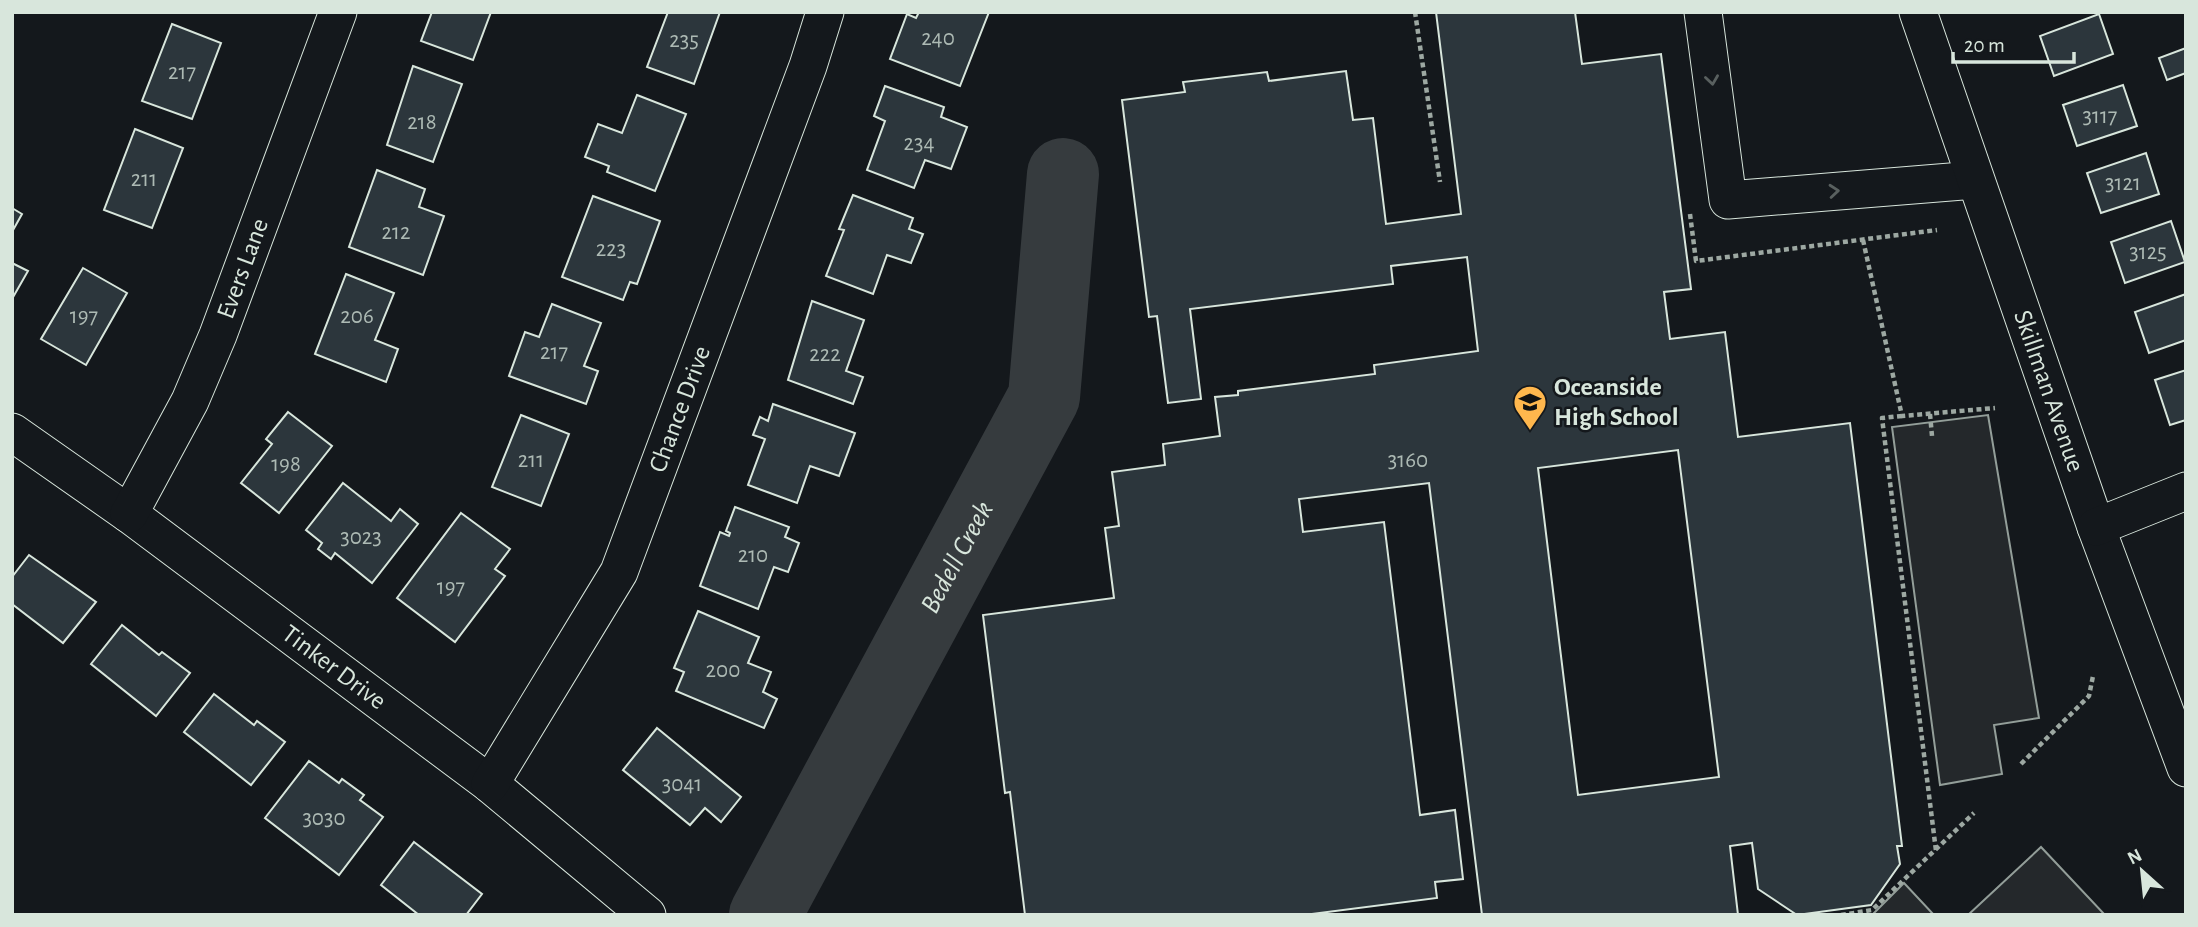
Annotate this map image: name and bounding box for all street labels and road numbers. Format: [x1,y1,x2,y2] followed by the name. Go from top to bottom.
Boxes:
[212,215,273,322] street label: Evers Lane
[2009,307,2089,475] street label: Skillman Avenue
[644,342,715,476] street label: Chance Drive
[277,620,391,715] street label: Tinker Drive

